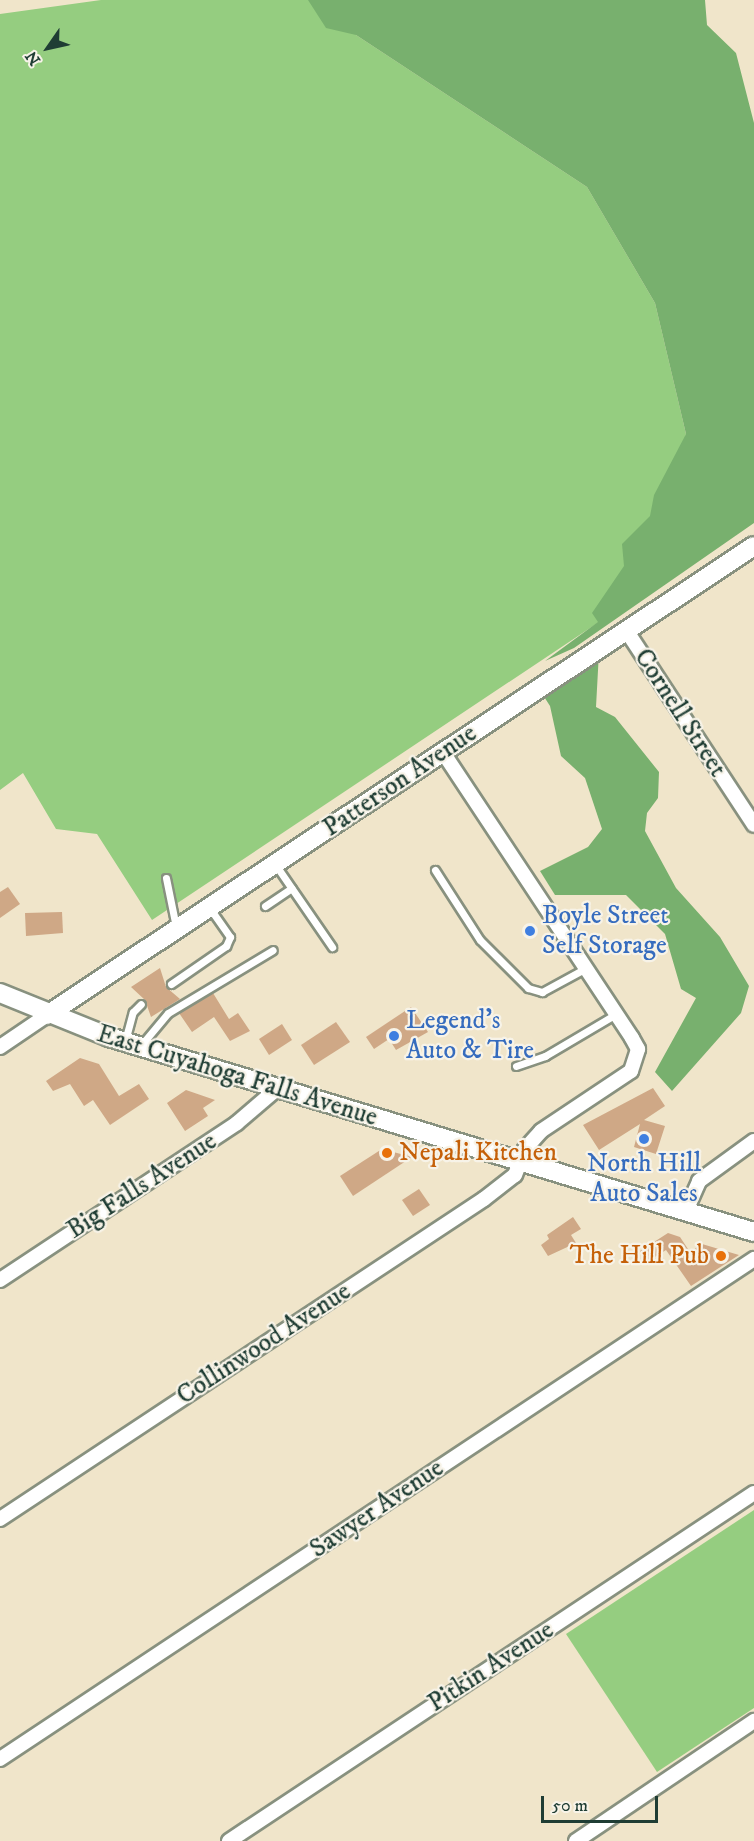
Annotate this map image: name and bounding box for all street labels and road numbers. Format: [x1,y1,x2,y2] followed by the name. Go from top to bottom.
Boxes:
[627,643,733,783] street label: Cornell Street
[317,718,483,844] street label: Patterson Avenue
[93,1018,381,1134] street label: East Cuyahoga Falls Avenue
[61,1126,223,1246] street label: Big Falls Avenue
[171,1276,357,1412] street label: Collinwood Avenue
[304,1453,450,1565] street label: Sawyer Avenue
[422,1615,560,1719] street label: Pitkin Avenue

